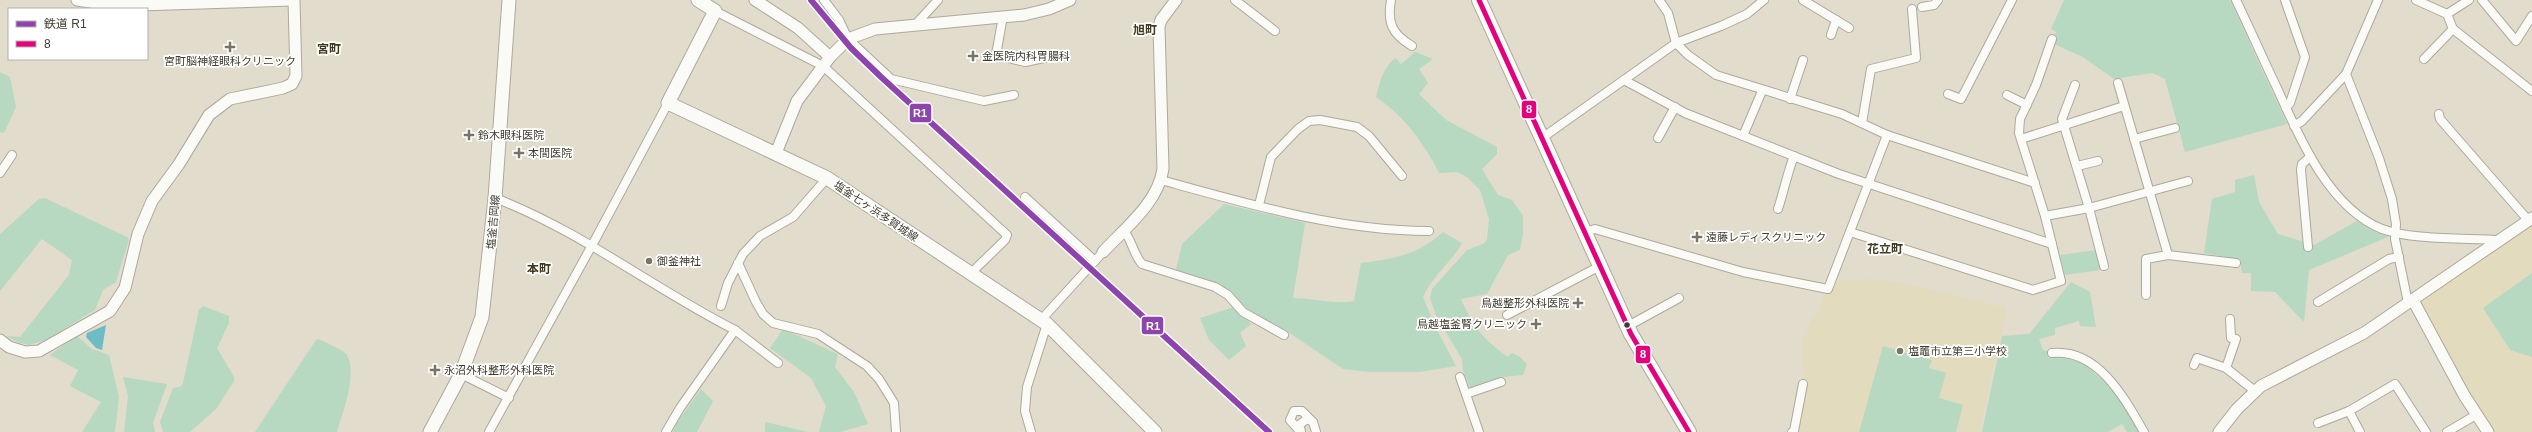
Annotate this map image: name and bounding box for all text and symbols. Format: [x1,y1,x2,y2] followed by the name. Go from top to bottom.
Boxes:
[8,8,148,60] legend
[44,17,87,31] text: 鉄道 R1
[1133,23,1157,37] district label: 旭町
[44,37,51,51] text: 8
[224,41,236,53] marker: 宮町脳神経眼科クリニック
[317,42,341,56] district label: 宮町
[967,50,979,62] marker: 金医院内科胃腸科
[982,50,1070,62] place label: 金医院内科胃腸科
[164,55,296,67] place label: 宮町脳神経眼科クリニック
[1521,100,1537,119] line badge: 8
[909,103,932,123] line badge: R1
[1526,103,1532,115] text: 8
[913,107,927,119] text: R1
[463,129,475,141] marker: 鈴木眼科医院
[478,129,544,141] place label: 鈴木眼科医院
[513,147,525,159] marker: 本間医院
[528,147,572,159] place label: 本間医院
[832,178,920,244] street label: 塩釜七ヶ浜多賀城線
[485,194,501,250] street label: 塩釜吉岡線
[1691,231,1703,243] marker: 遠藤レディスクリニック
[1706,231,1826,243] place label: 遠藤レディスクリニック
[1867,242,1903,256] district label: 花立町
[656,255,701,267] place label: 御釜神社
[644,256,654,266] marker: 御釜神社
[527,262,551,276] district label: 本町
[1481,297,1569,309] place label: 鳥越整形外科医院
[1572,297,1584,309] marker: 鳥越整形外科医院
[1141,316,1164,335] line badge: R1
[1417,318,1527,330] place label: 鳥越塩釜腎クリニック
[1530,318,1542,330] marker: 鳥越塩釜腎クリニック
[1146,320,1160,332] text: R1
[1622,320,1632,330] unlabelled marker
[1635,345,1651,364] line badge: 8
[1908,345,2007,357] place label: 塩竈市立第三小学校
[1895,346,1905,356] marker: 塩竈市立第三小学校
[1640,348,1646,360] text: 8
[429,364,441,376] marker: 永沼外科整形外科医院
[444,364,554,376] place label: 永沼外科整形外科医院

